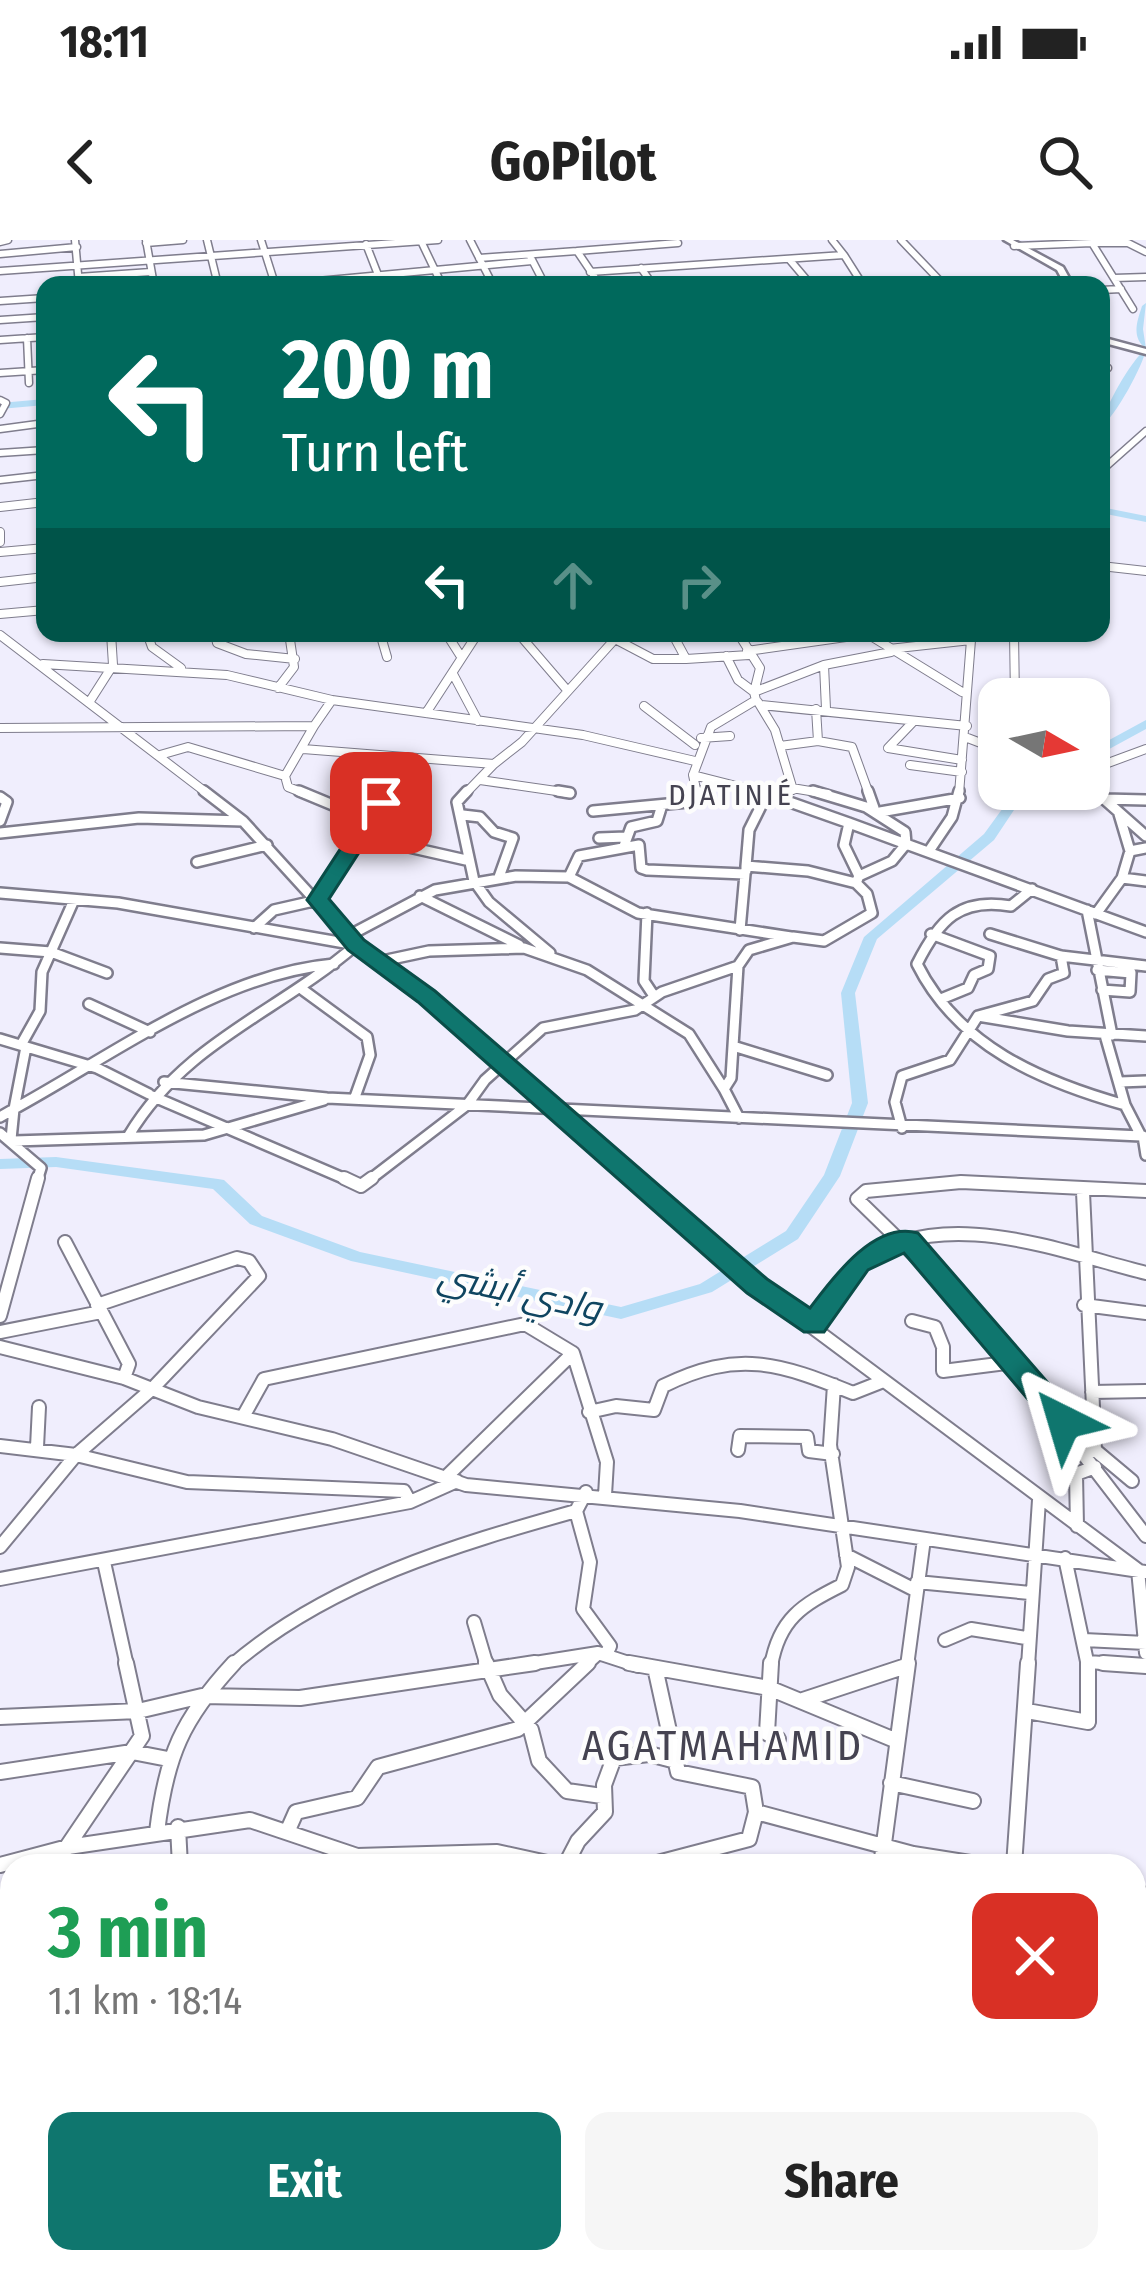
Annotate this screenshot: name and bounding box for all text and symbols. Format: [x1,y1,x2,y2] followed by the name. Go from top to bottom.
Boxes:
[60,15,149,69] text: 18:11
[48,129,114,195] icon: back
[1032,129,1098,195] icon: search
[490,130,656,194] text: GoPilot
[282,319,494,420] text: 200 m
[84,324,240,480] icon: left
[282,421,468,485] text: Turn left
[414,552,480,618] icon: left
[540,552,606,618] icon: ahead
[666,552,732,618] icon: right
[978,678,1110,810] north arrow
[978,678,1110,810] map controls
[330,752,432,854] pin
[348,770,414,836] icon: arrive
[668,777,794,813] district label: DJATINIÉ
[433,1252,608,1337] water label: وادي أبشي
[1001,1359,1127,1485] position arrow
[582,1721,864,1771] district label: AGATMAHAMID
[48,1890,208,1976] text: 3 min
[972,1893,1098,2019] button: close
[48,1978,242,2024] text: 1.1 km · 18:14
[48,2112,561,2250] button: Exit
[585,2112,1098,2250] button: Share

